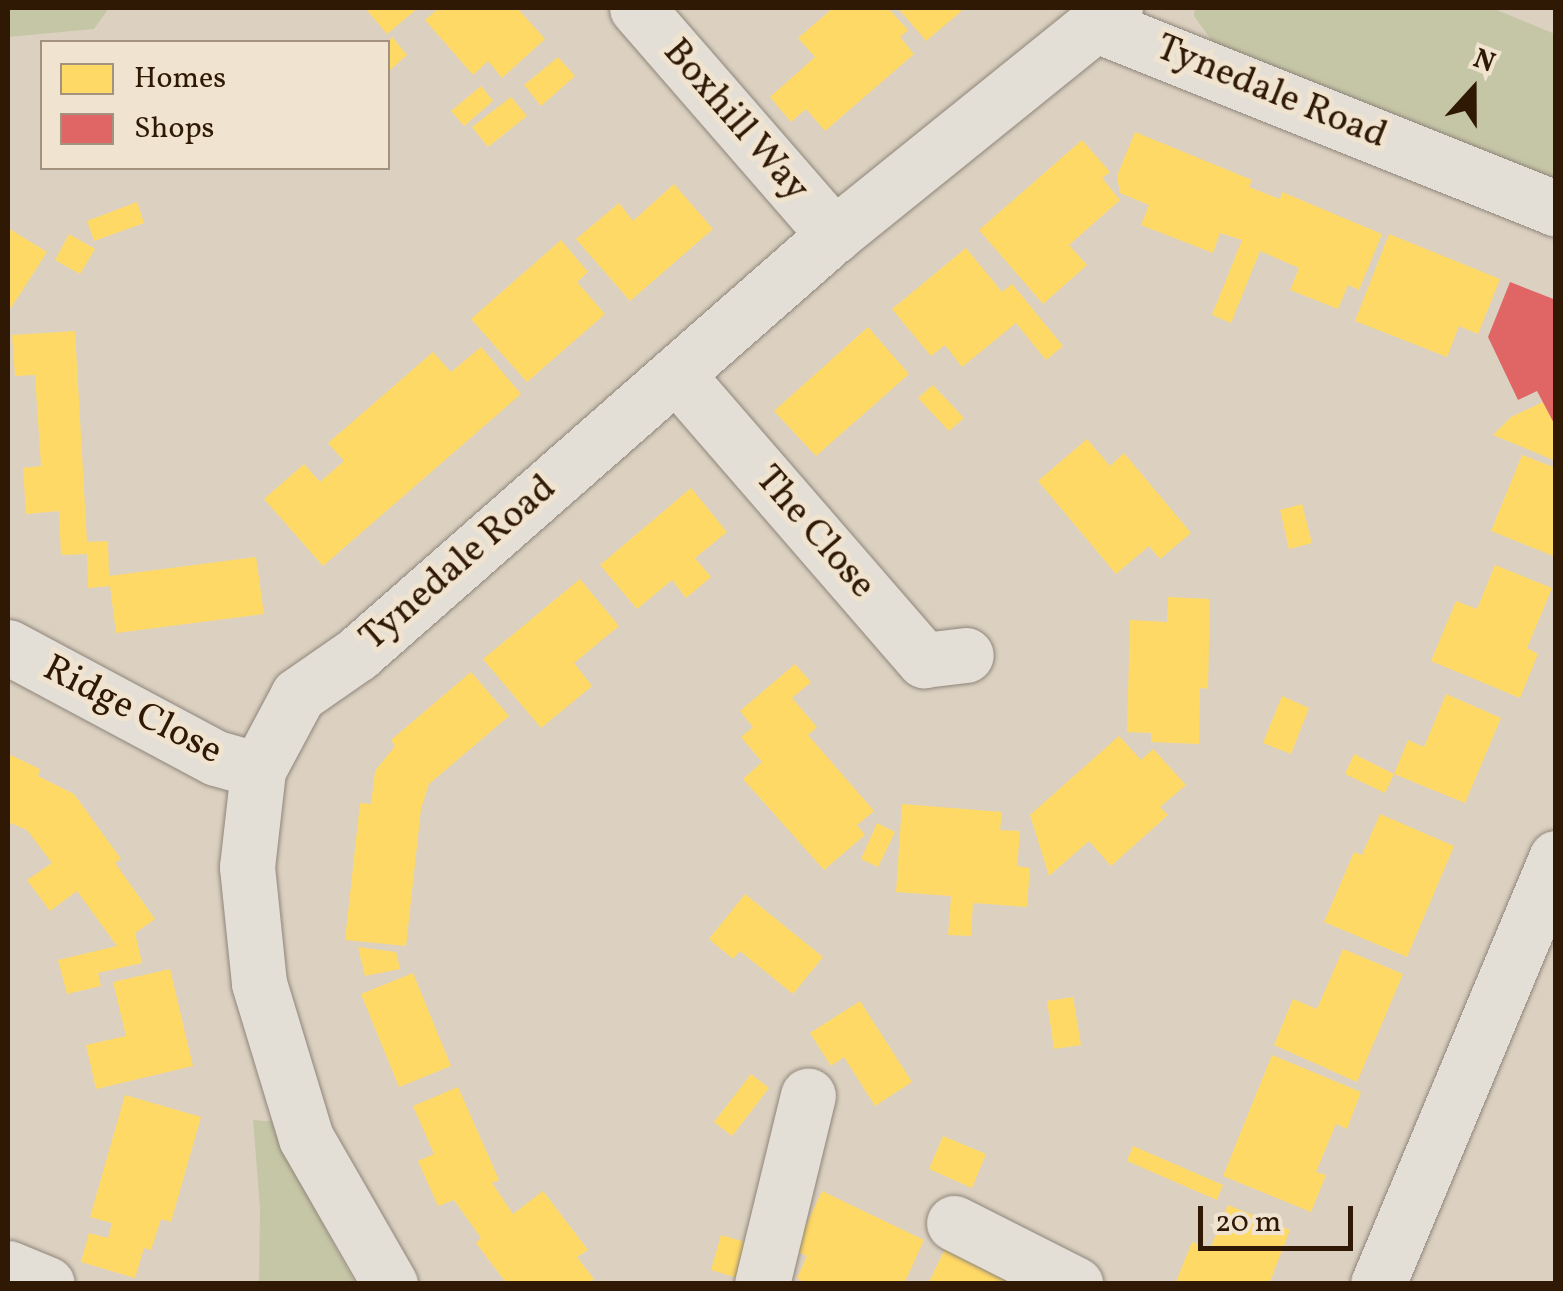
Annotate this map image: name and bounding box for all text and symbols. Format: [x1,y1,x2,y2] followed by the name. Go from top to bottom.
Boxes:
[1149,26,1393,160] street label: Tynedale Road
[652,30,818,212] street label: Boxhill Way
[40,40,390,170] legend
[1423,40,1523,140] north arrow
[1467,40,1500,83] text: N
[134,58,226,100] text: Homes
[134,108,214,150] text: Shops
[744,458,884,608] street label: The Close
[352,467,566,661] street label: Tynedale Road
[35,647,229,775] street label: Ridge Close
[1203,1186,1358,1248] scale bar
[1215,1202,1281,1244] text: 20 m

